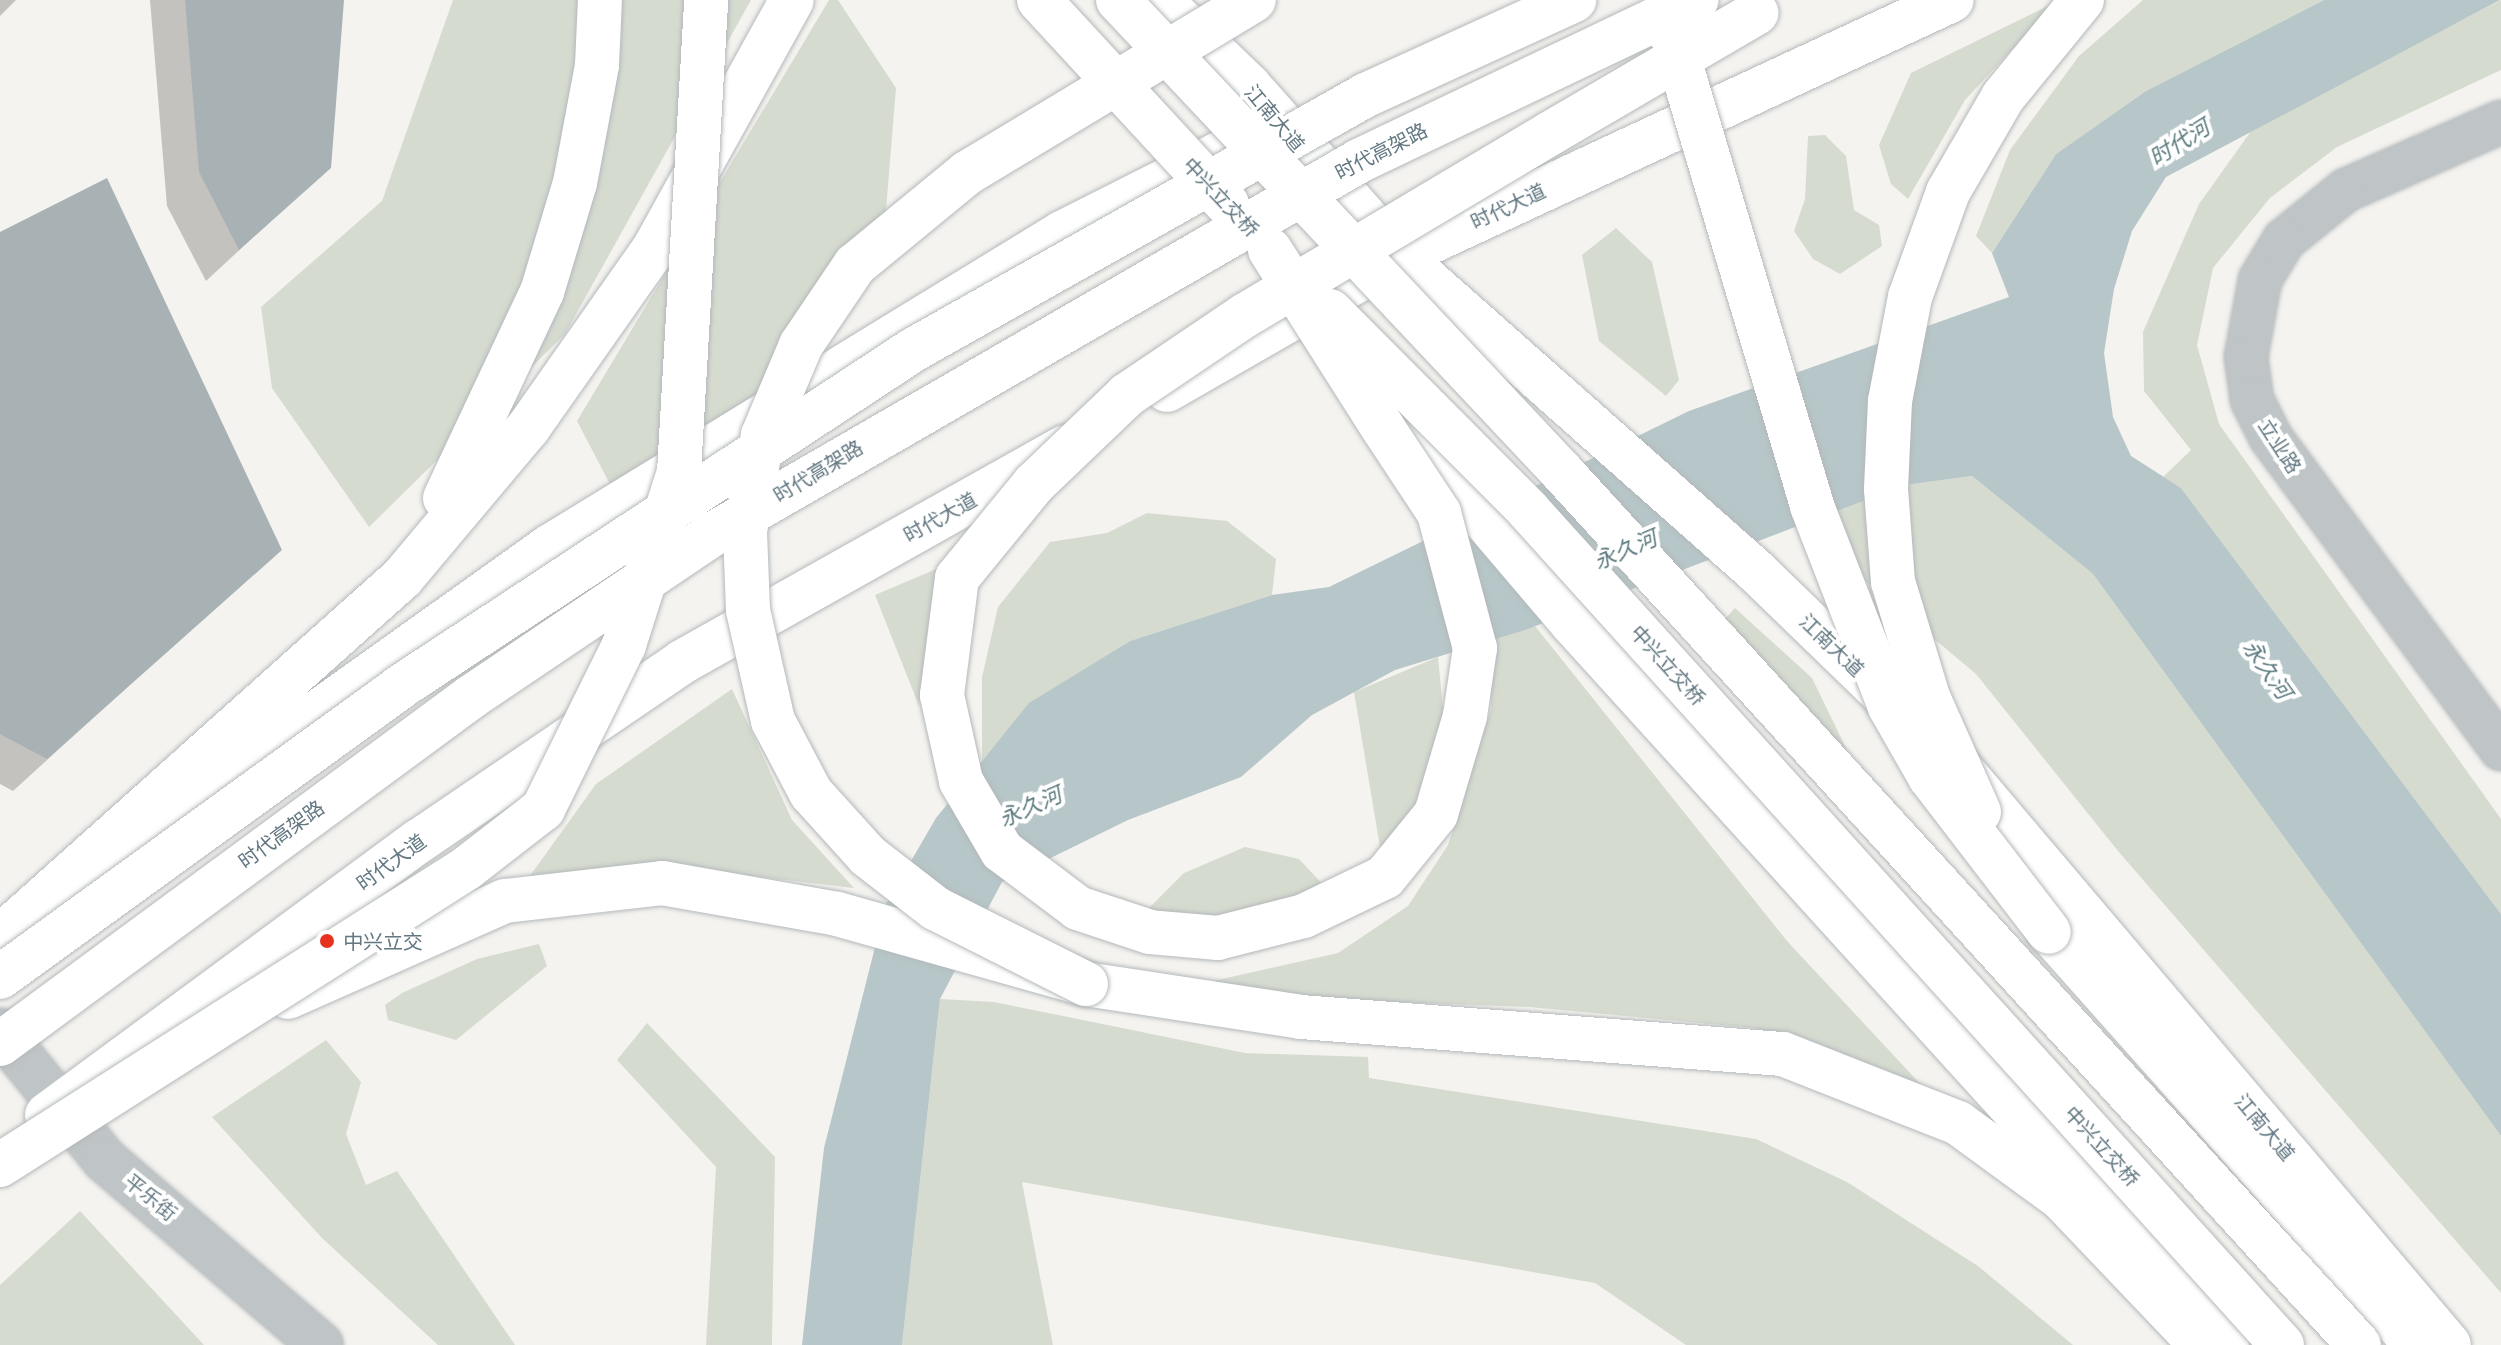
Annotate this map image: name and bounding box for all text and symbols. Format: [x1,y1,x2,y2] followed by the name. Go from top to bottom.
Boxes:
[1240,80,1310,156] street label: 江南大道
[2144,113,2214,171] water label: 时代河
[1331,118,1431,184] street label: 时代高架路
[1178,152,1264,242] street label: 中兴立交桥
[1467,178,1549,234] street label: 时代大道
[2254,414,2306,478] street label: 立业路
[769,435,867,507] street label: 时代高架路
[899,487,981,547] street label: 时代大道
[1589,524,1661,574] water label: 永久河
[1795,609,1869,681] street label: 江南大道
[1626,620,1710,710] street label: 中兴立交桥
[2238,634,2298,704] water label: 永久河
[994,781,1066,831] water label: 永久河
[233,795,329,873] street label: 时代高架路
[352,829,430,895] street label: 时代大道
[343,929,423,953] place label: 中兴立交
[318,932,336,950] marker: 中兴立交
[2230,1089,2300,1165] street label: 江南大道
[2060,1101,2144,1191] street label: 中兴立交桥
[120,1169,182,1225] street label: 平乐街

